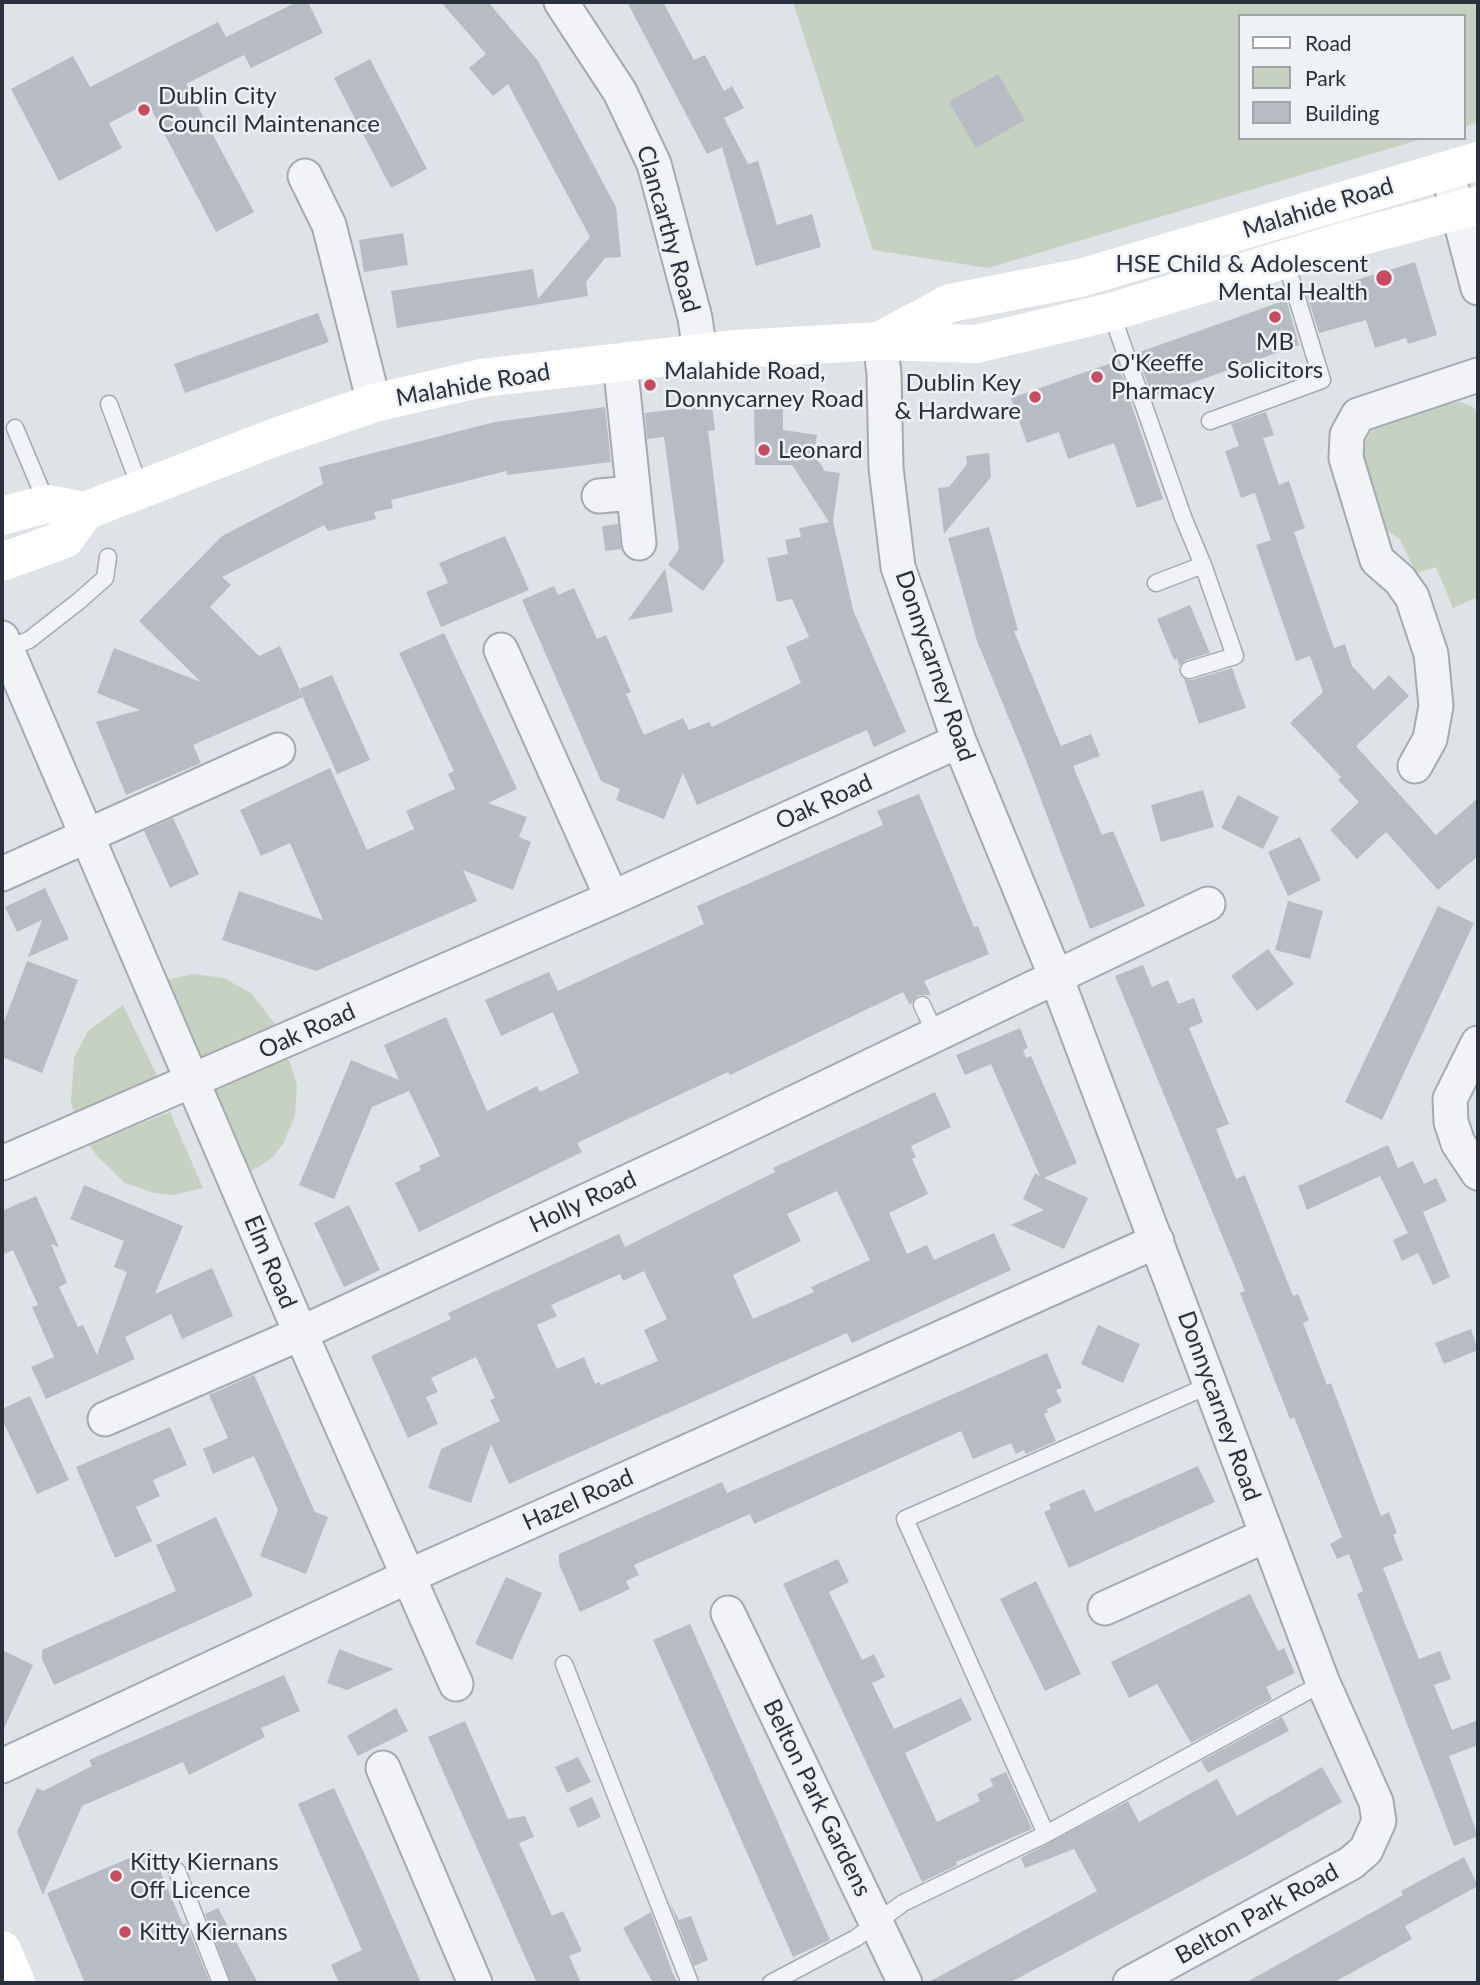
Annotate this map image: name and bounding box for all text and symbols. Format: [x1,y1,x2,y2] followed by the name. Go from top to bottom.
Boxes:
[1238,14,1466,140] legend
[1305,30,1352,55] text: Road
[1305,65,1346,90] text: Park
[158,82,380,138] place label: Dublin City Council Maintenance
[1305,100,1380,125] text: Building
[136,102,152,118] marker: Dublin City Council Maintenance
[630,142,706,316] street label: Clancarthy Road
[1239,171,1397,245] street label: Malahide Road
[1115,250,1368,306] place label: HSE Child & Adolescent Mental Health
[1374,268,1394,288] marker: HSE Child & Adolescent Mental Health
[1267,309,1283,325] marker: MB Solicitors
[1227,328,1323,384] place label: MB Solicitors
[1111,349,1215,405] place label: O'Keeffe Pharmacy
[394,357,552,413] street label: Malahide Road
[664,357,864,413] place label: Malahide Road, Donnycarney Road
[895,369,1021,425] place label: Dublin Key & Hardware
[1089,369,1105,385] marker: O'Keeffe Pharmacy
[642,377,658,393] marker: Malahide Road, Donnycarney Road
[1027,389,1043,405] marker: Dublin Key & Hardware
[778,436,863,464] place label: Leonard
[756,442,772,458] marker: Leonard
[889,567,981,765] street label: Donnycarney Road
[771,768,877,836] street label: Oak Road
[254,997,360,1065] street label: Oak Road
[525,1165,641,1239] street label: Holly Road
[237,1211,303,1313] street label: Elm Road
[1171,1307,1267,1505] street label: Donnycarney Road
[518,1463,638,1537] street label: Hazel Road
[757,1695,877,1901] street label: Belton Park Gardens
[130,1848,279,1904] place label: Kitty Kiernans Off Licence
[1171,1857,1343,1971] street label: Belton Park Road
[108,1868,124,1884] marker: Kitty Kiernans Off Licence
[139,1918,288,1946] place label: Kitty Kiernans
[117,1924,133,1940] marker: Kitty Kiernans

